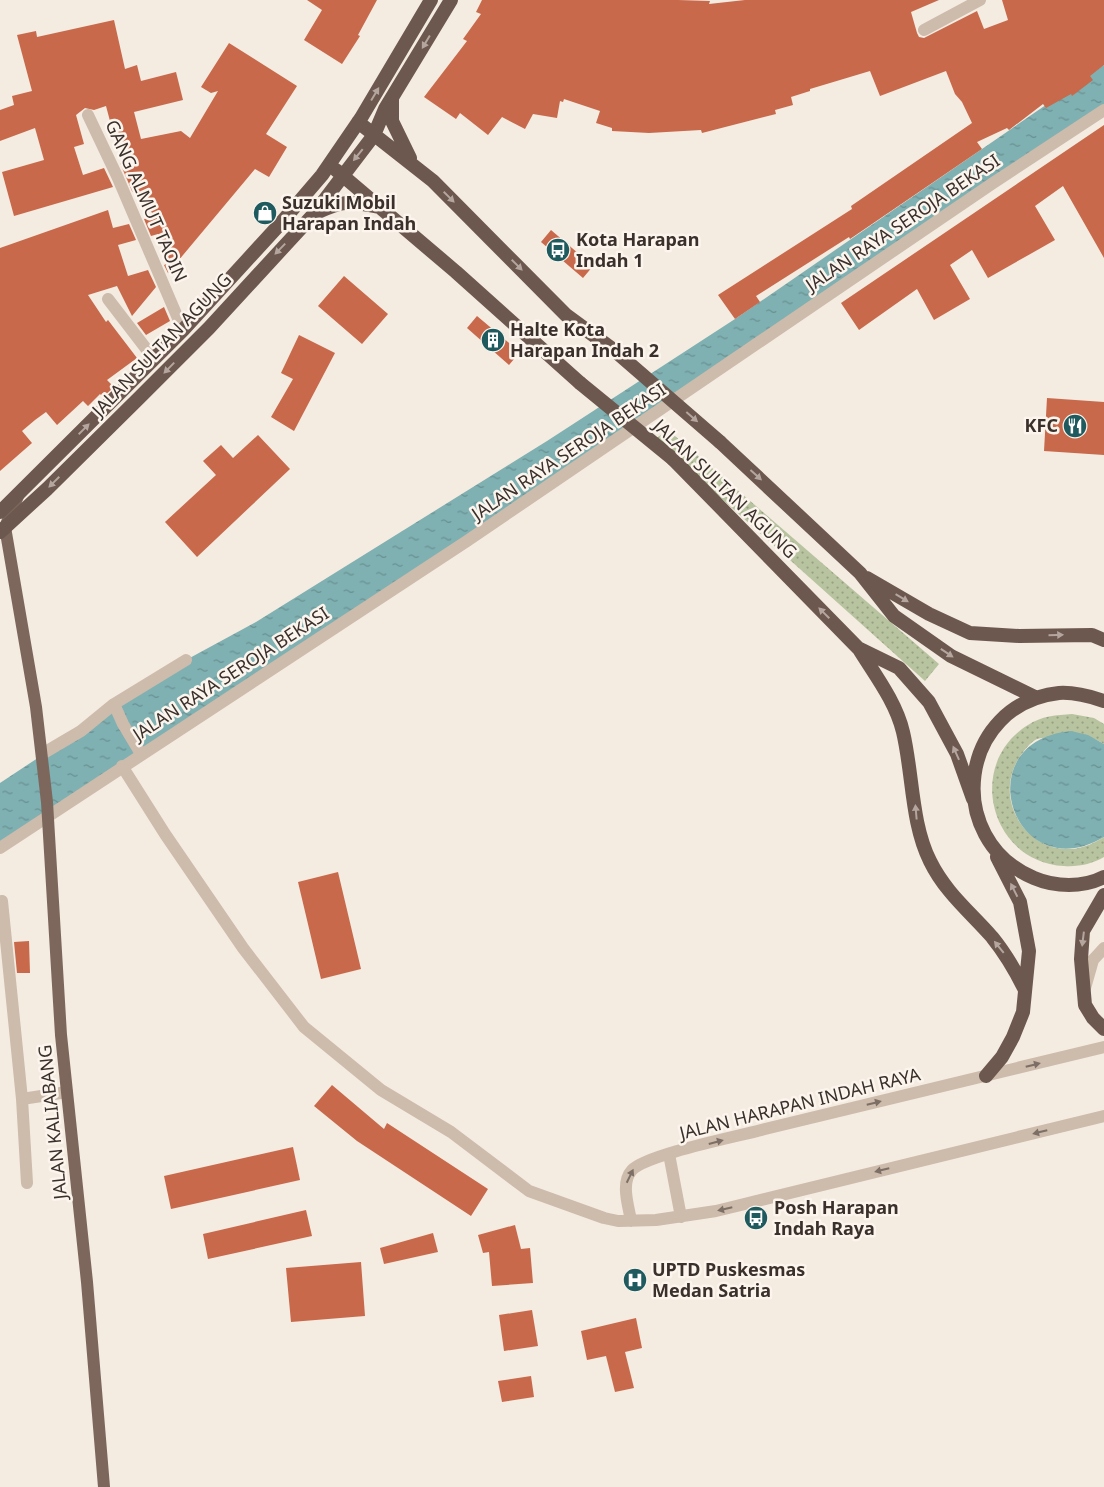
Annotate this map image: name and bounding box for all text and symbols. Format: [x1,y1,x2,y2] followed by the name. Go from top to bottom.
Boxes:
[422,35,431,48] one-way arrow
[370,88,379,101] one-way arrow
[100,116,193,285] street label: GANG ALMUT TAOIN
[352,148,363,161] one-way arrow
[799,148,1004,297] street label: JALAN RAYA SEROJA BEKASI
[282,190,416,235] place label: Suzuki Mobil Harapan Indah
[443,191,455,203] one-way arrow
[252,200,278,226] shop icon: Suzuki Mobil Harapan Indah
[576,227,699,272] place label: Kota Harapan Indah 1
[545,237,571,263] bus stop icon: Kota Harapan Indah 1
[274,243,286,255] one-way arrow
[511,259,523,271] one-way arrow
[85,267,236,423] street label: JALAN SULTAN AGUNG
[510,317,659,362] place label: Halte Kota Harapan Indah 2
[480,327,506,353] building icon: Halte Kota Harapan Indah 2
[163,362,175,374] one-way arrow
[465,377,670,526] street label: JALAN RAYA SEROJA BEKASI
[647,412,803,563] street label: JALAN SULTAN AGUNG
[685,412,698,423] one-way arrow
[1025,413,1058,437] place label: KFC
[1062,413,1088,439] restaurant icon: KFC
[78,423,90,435] one-way arrow
[750,469,762,481] one-way arrow
[48,476,60,488] one-way arrow
[896,594,909,603] one-way arrow
[126,601,333,747] street label: JALAN RAYA SEROJA BEKASI
[818,608,830,620] one-way arrow
[1048,631,1064,639] one-way arrow
[940,648,954,658] one-way arrow
[952,746,960,760] one-way arrow
[912,803,920,819] one-way arrow
[1010,882,1018,897] one-way arrow
[1079,931,1087,947] one-way arrow
[994,940,1005,953] one-way arrow
[32,1044,72,1203] street label: JALAN KALIABANG
[675,1061,923,1145] street label: JALAN HARAPAN INDAH RAYA
[1026,1061,1041,1069] one-way arrow
[866,1099,881,1107] one-way arrow
[1033,1128,1048,1136] one-way arrow
[708,1137,723,1145] one-way arrow
[875,1166,890,1174] one-way arrow
[626,1169,635,1184] one-way arrow
[774,1195,899,1240] place label: Posh Harapan Indah Raya
[717,1205,732,1213] one-way arrow
[743,1205,769,1231] bus stop icon: Posh Harapan Indah Raya
[652,1257,805,1302] place label: UPTD Puskesmas Medan Satria
[622,1267,648,1293] hospital icon: UPTD Puskesmas Medan Satria

